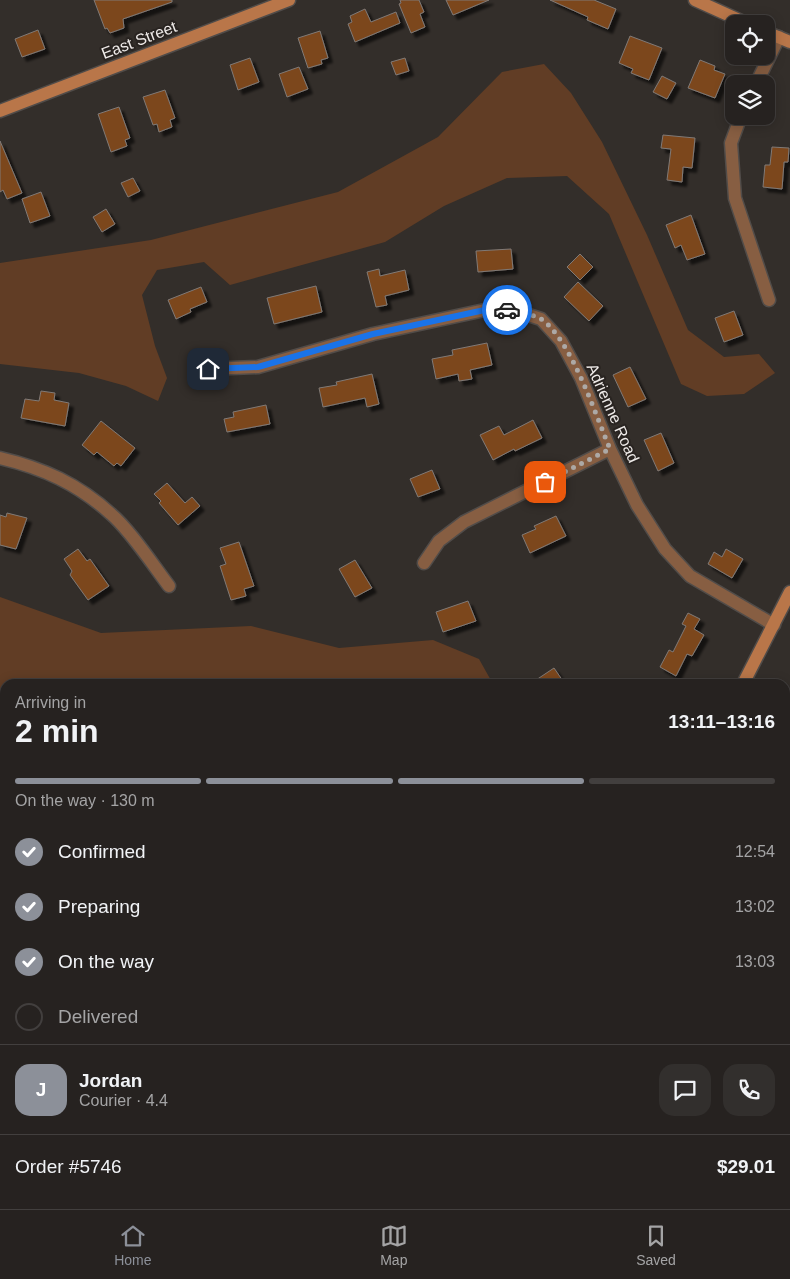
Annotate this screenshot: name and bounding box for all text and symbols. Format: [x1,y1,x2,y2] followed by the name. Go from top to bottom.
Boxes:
[725,15,775,125] map controls
[725,15,775,65] button: locate
[99,18,180,62] street label: East Street
[725,75,775,125] button: layers
[482,285,532,335] courier
[493,296,521,324] icon: car
[187,348,229,390] pin
[194,355,222,383] icon: home
[584,361,642,465] street label: Adrienne Road
[524,461,566,503] pin
[531,468,559,496] icon: bag
[15,694,86,711] text: Arriving in
[668,711,775,732] text: 13:11–13:16
[15,713,99,749] text: 2 min
[15,792,155,809] text: On the way · 130 m
[15,838,43,866] icon: check
[58,841,146,862] text: Confirmed
[735,843,775,860] text: 12:54
[15,893,43,921] icon: check
[58,896,140,917] text: Preparing
[735,898,775,915] text: 13:02
[15,948,43,976] icon: check
[58,951,154,972] text: On the way
[735,953,775,970] text: 13:03
[58,1006,138,1027] text: Delivered
[659,1064,711,1116] button: chat
[723,1064,775,1116] button: phone
[79,1070,142,1091] text: Jordan
[36,1079,46,1100] text: J
[79,1092,168,1109] text: Courier · 4.4
[15,1156,122,1177] text: Order #5746
[717,1156,775,1177] text: $29.01
[114,1222,152,1268] tab: Home
[380,1222,408,1268] tab: Map
[636,1222,676,1268] tab: Saved

